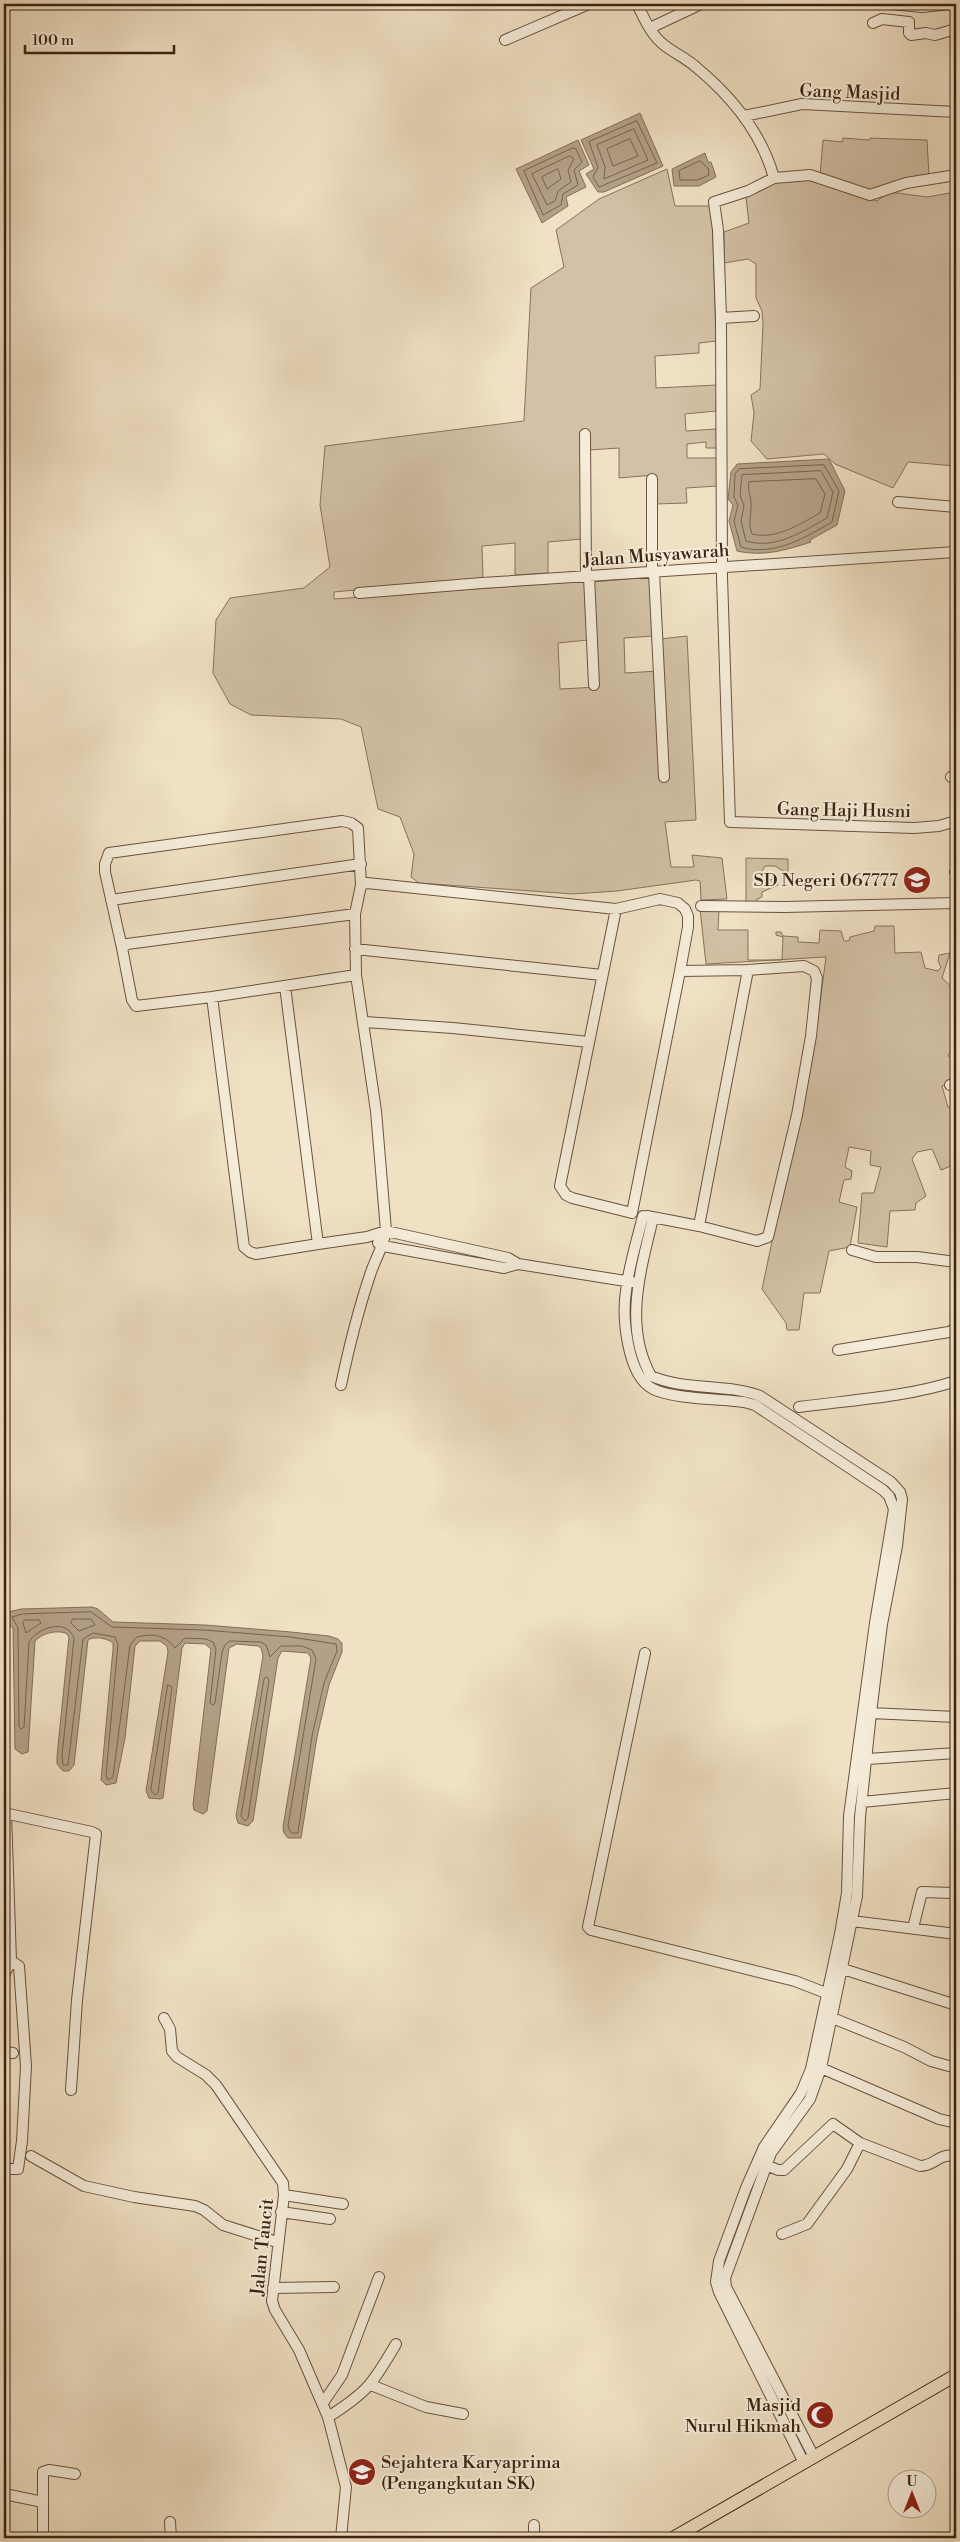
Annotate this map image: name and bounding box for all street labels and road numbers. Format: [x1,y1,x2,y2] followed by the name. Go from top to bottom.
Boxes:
[799,79,902,106] street label: Gang Masjid
[581,539,730,572] street label: Jalan Musyawarah
[777,798,911,823] street label: Gang Haji Husni
[246,2197,279,2298] street label: Jalan Taucit

